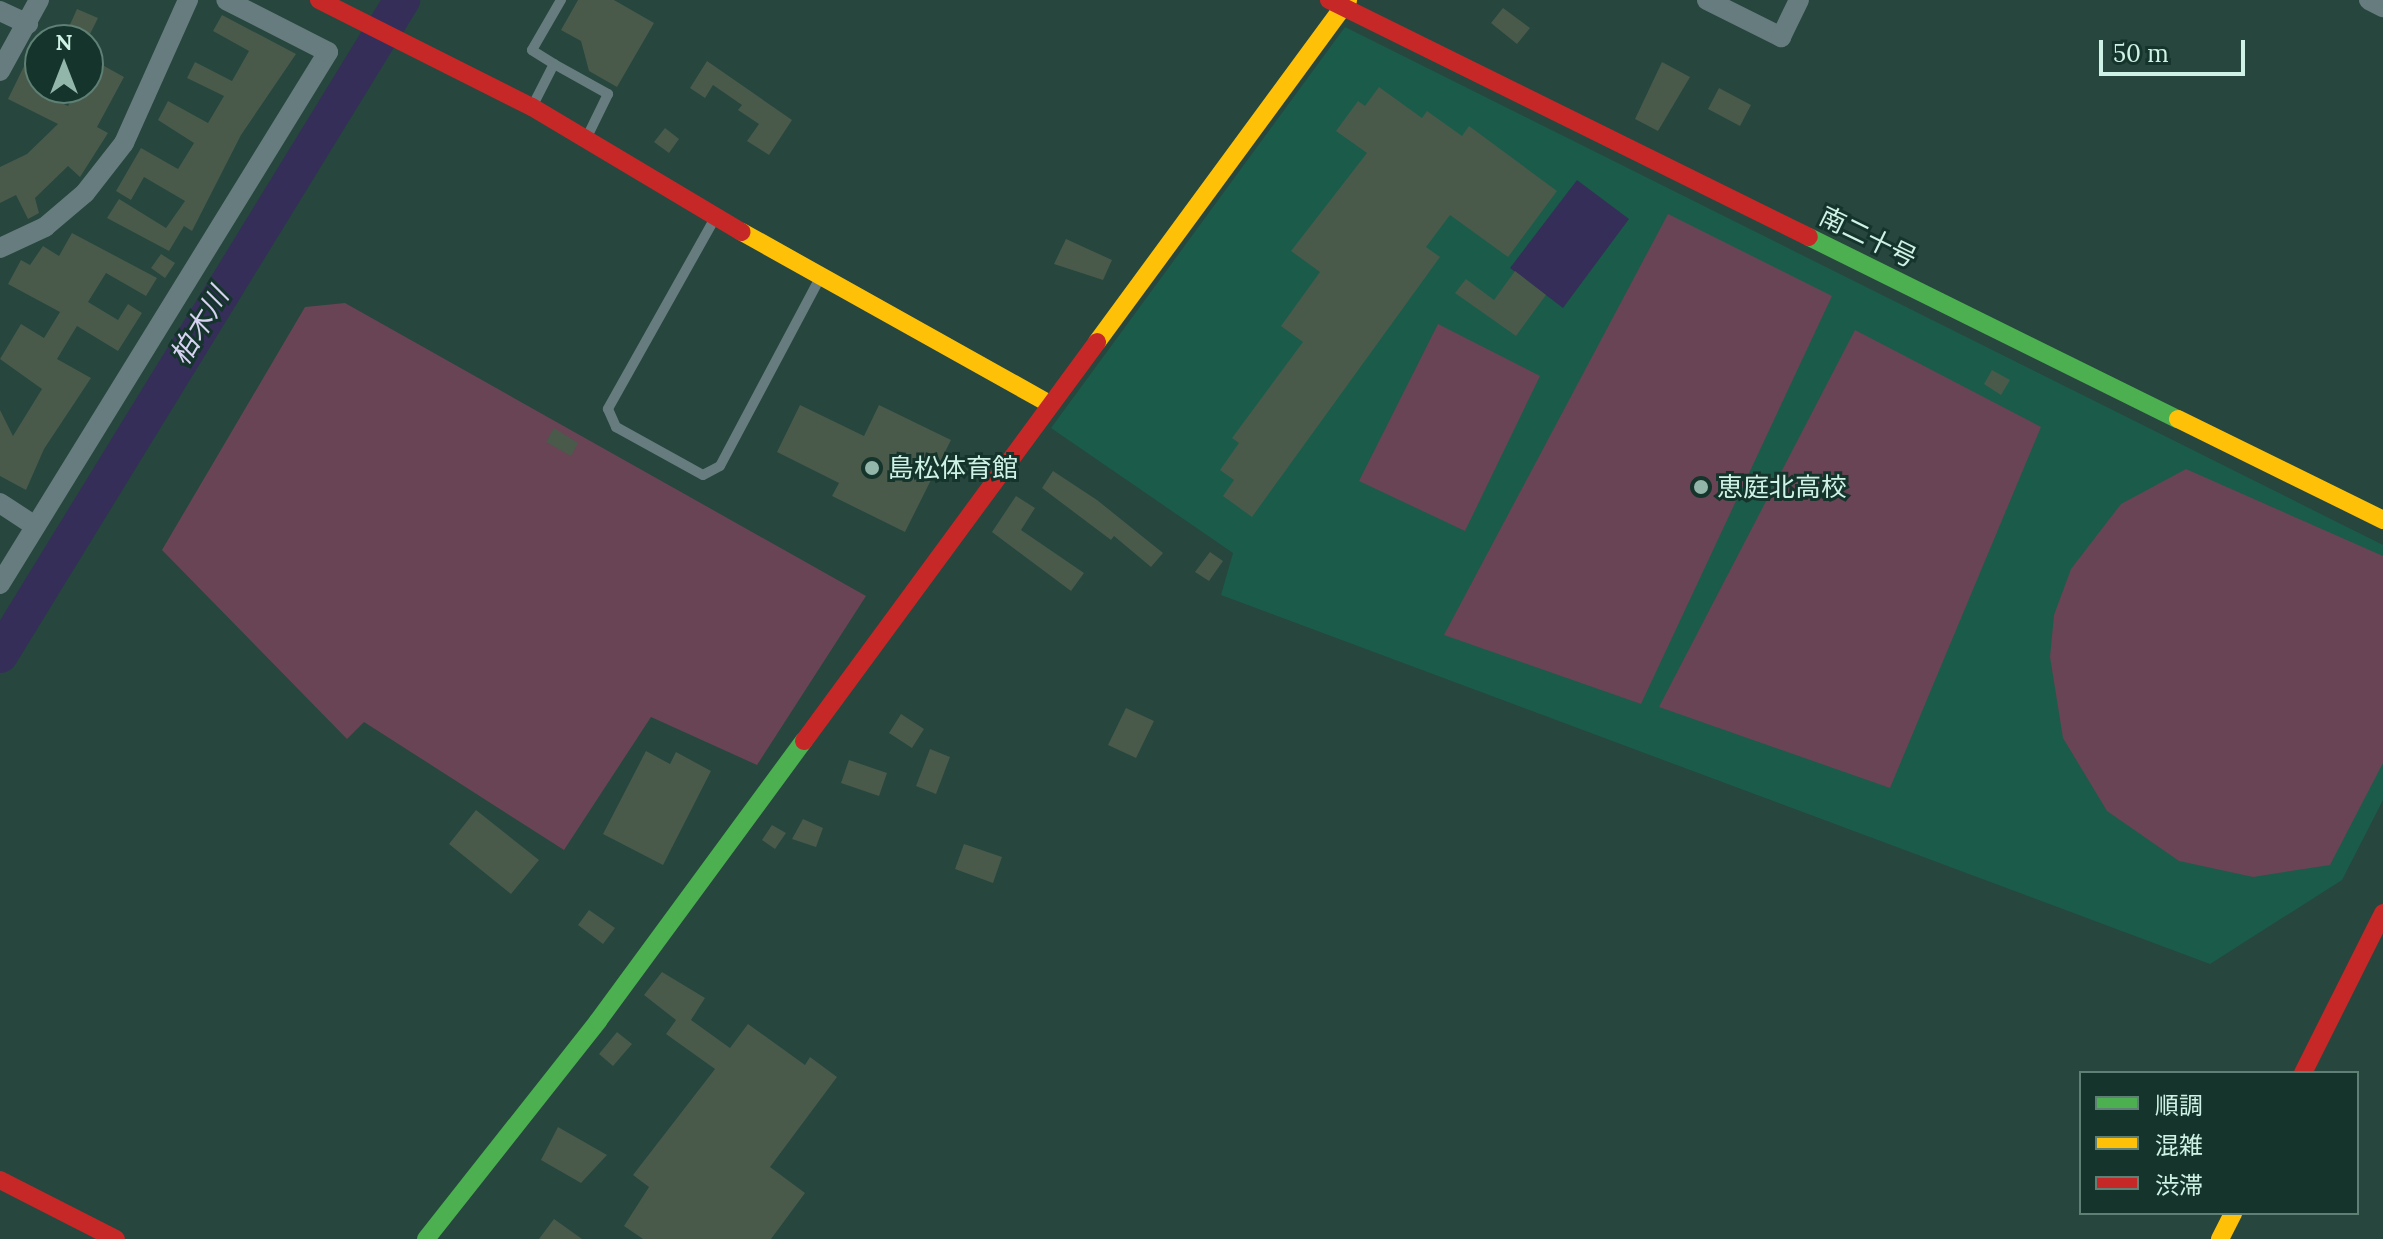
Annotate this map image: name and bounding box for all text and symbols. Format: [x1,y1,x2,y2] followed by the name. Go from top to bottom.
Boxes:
[24,24,104,104] north arrow
[2103,24,2249,74] scale bar
[55,28,73,56] text: N
[2113,38,2169,69] text: 50 m
[1814,200,1922,274] street label: 南二十号
[163,281,235,371] water label: 柏木川
[888,452,1018,484] place label: 島松体育館
[863,459,881,477] marker: 島松体育館
[1717,471,1847,503] place label: 恵庭北高校
[1692,478,1710,496] marker: 恵庭北高校
[2079,1071,2359,1215] legend
[2155,1090,2203,1121] text: 順調
[2155,1130,2203,1161] text: 混雑
[2155,1170,2203,1201] text: 渋滞

